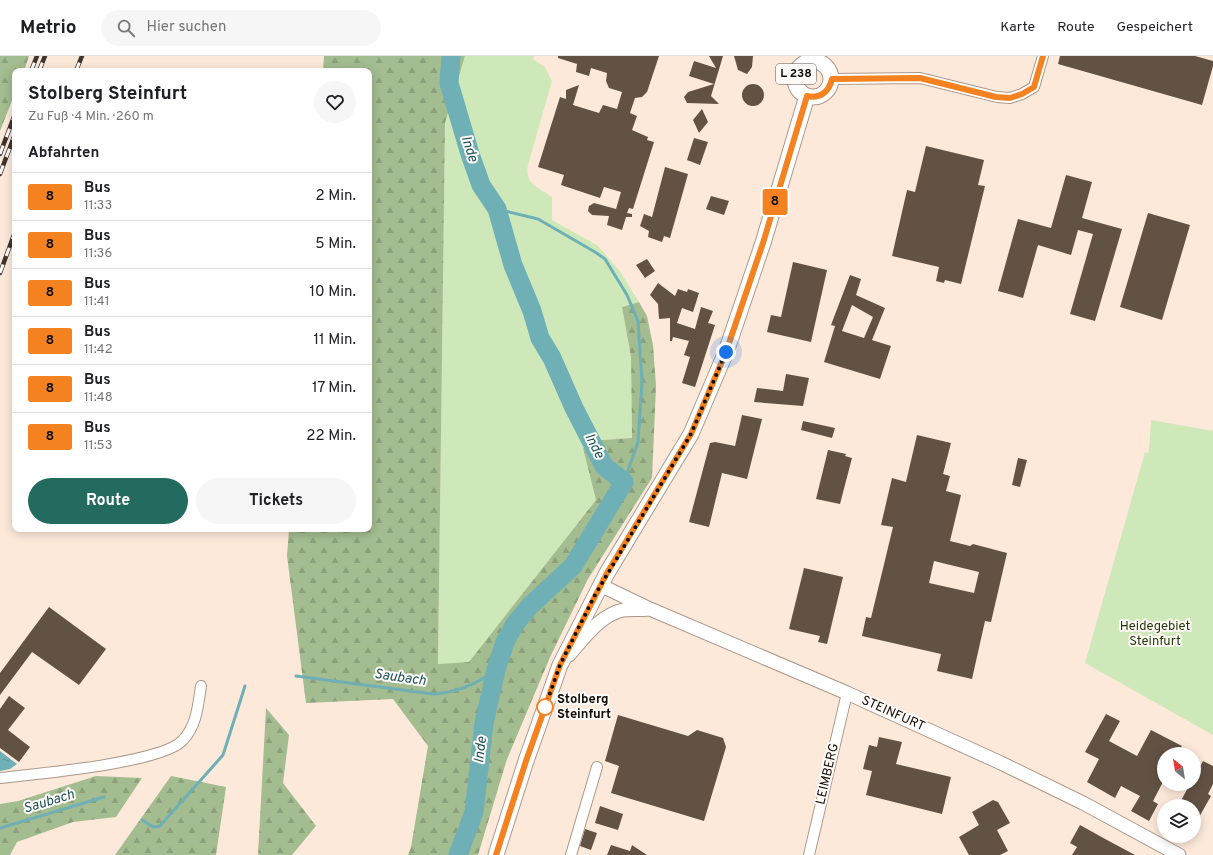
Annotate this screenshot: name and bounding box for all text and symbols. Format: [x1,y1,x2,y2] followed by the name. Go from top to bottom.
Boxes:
[101,10,381,46] search box
[20,16,77,40] text: Metrio
[115,17,137,39] icon: search
[147,18,227,37] text: Hier suchen
[1000,19,1035,36] text: Karte
[1057,19,1094,36] text: Route
[1116,19,1193,36] text: Gespeichert
[776,64,816,84] road number: L 238
[314,81,356,123] button: heart
[28,82,187,106] text: Stolberg Steinfurt
[28,109,154,125] text: Zu Fuß · 4 Min. · 260 m
[457,134,481,165] water label: Inde
[28,144,99,163] text: Abfahrten
[84,179,111,198] text: Bus
[316,187,356,206] text: 2 Min.
[46,188,54,205] text: 8
[762,189,788,215] line badge: 8
[771,193,779,210] text: 8
[84,198,112,214] text: 11:33
[84,227,111,246] text: Bus
[315,235,356,254] text: 5 Min.
[46,236,54,253] text: 8
[84,246,112,262] text: 11:36
[84,275,111,294] text: Bus
[309,283,356,302] text: 10 Min.
[46,284,54,301] text: 8
[84,294,110,310] text: 11:41
[84,323,111,342] text: Bus
[313,331,356,350] text: 11 Min.
[46,332,54,349] text: 8
[84,342,113,358] text: 11:42
[716,342,736,362] your location
[84,371,111,390] text: Bus
[312,379,356,398] text: 17 Min.
[46,380,54,397] text: 8
[84,390,113,406] text: 11:48
[84,419,111,438] text: Bus
[306,427,356,446] text: 22 Min.
[46,428,54,445] text: 8
[580,430,608,462] water label: Inde
[84,438,113,454] text: 11:53
[28,478,188,524] button: Route
[196,478,356,524] button: Tickets
[1120,619,1190,650] park label: Heidegebiet Steinfurt
[373,666,427,690] water label: Saubach
[557,692,611,723] place label: Stolberg Steinfurt
[859,693,927,735] street label: STEINFURT
[536,698,554,716] marker: Stolberg Steinfurt
[471,735,491,764] water label: Inde
[813,742,843,806] street label: LEIMBERG
[1157,747,1201,791] north arrow
[1157,747,1201,843] map controls
[22,786,77,818] water label: Saubach
[1157,799,1201,843] button: layers

